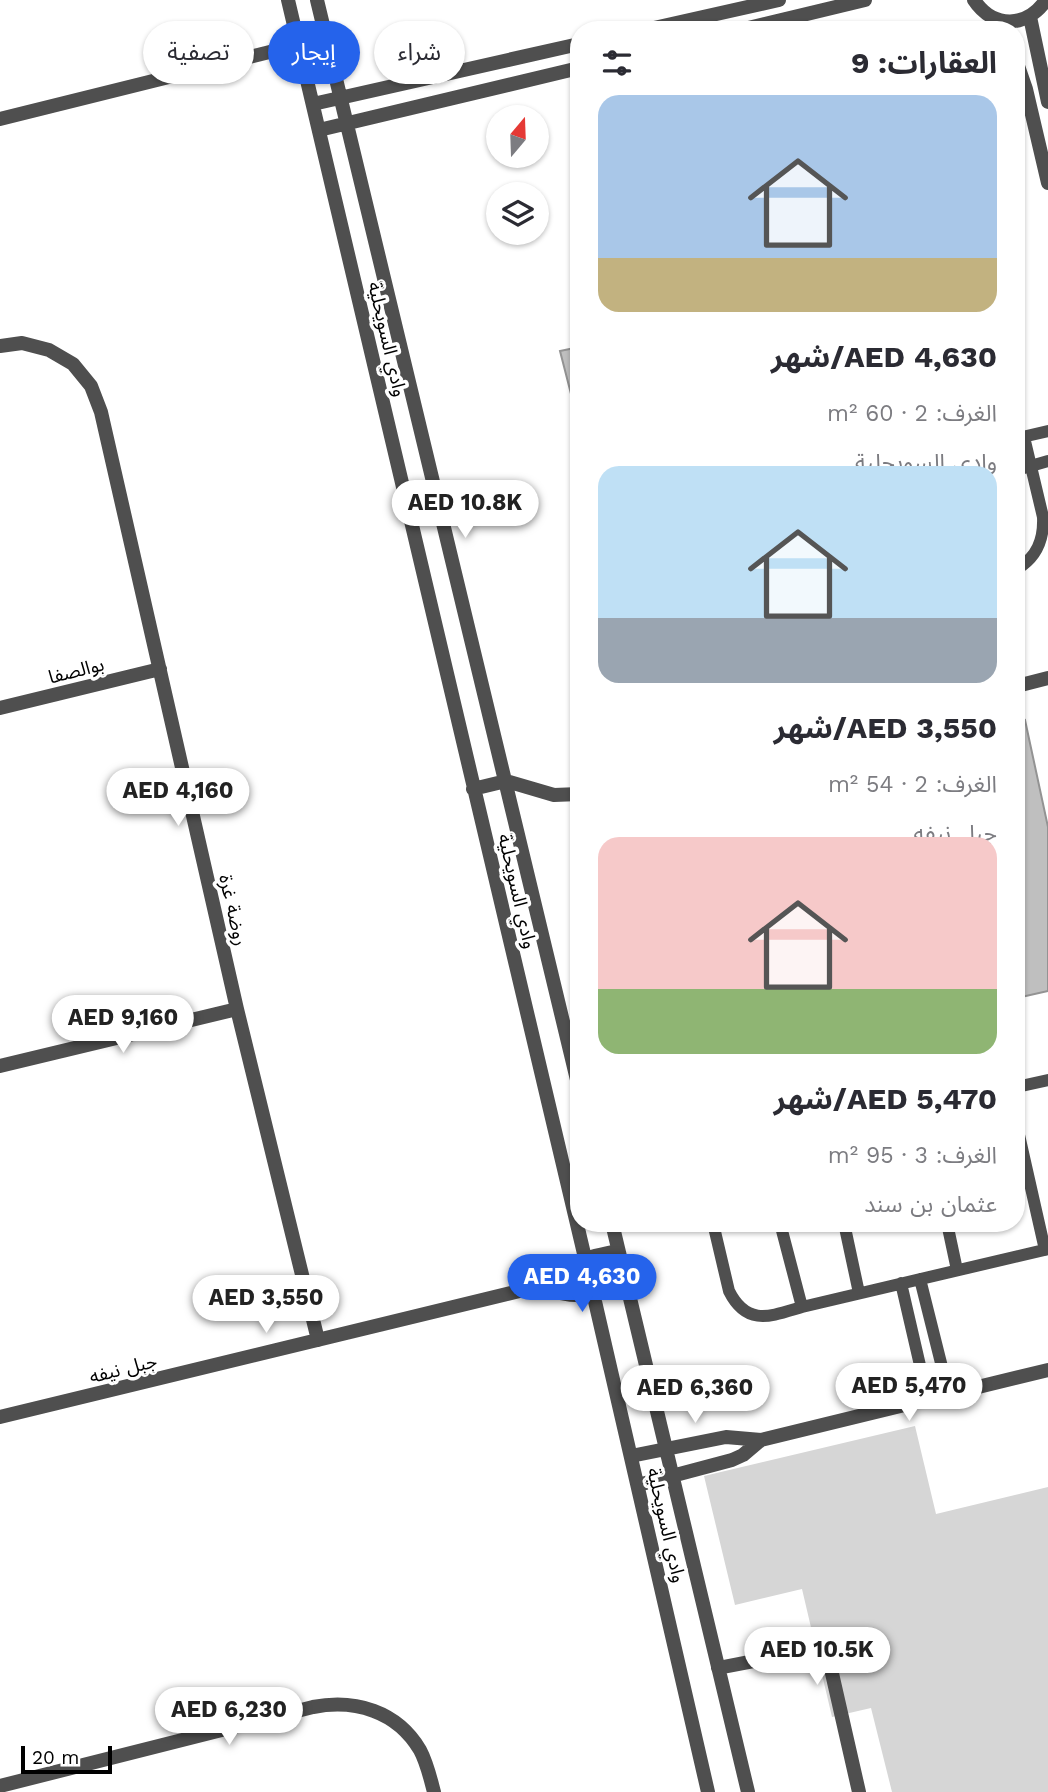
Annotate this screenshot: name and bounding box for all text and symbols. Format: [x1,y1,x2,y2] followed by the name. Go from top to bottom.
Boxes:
[143,21,254,84] chip: تصفية
[268,21,360,84] chip: إيجار
[374,21,465,84] chip: شراء
[598,44,636,82] icon: filters
[851,45,997,80] text: العقارات: 9
[486,105,550,168] north arrow
[486,105,549,245] map controls
[735,140,861,266] icon: home
[486,182,549,245] button: layers
[360,279,412,400] street label: وادي السويحلية
[771,339,997,374] text: AED 4,630/شهر
[827,400,997,427] text: الغرف: 2 · 60 m²
[855,449,997,476] text: وادي السويحلية
[385,480,545,540] pin: AED 10.8K
[408,489,522,516] text: AED 10.8K
[735,511,861,637] icon: home
[46,652,106,688] street label: بوالصفا
[774,710,997,745] text: AED 3,550/شهر
[98,768,258,828] pin: AED 4,160
[828,771,997,798] text: الغرف: 2 · 54 m²
[122,777,234,804] text: AED 4,160
[914,820,997,847] text: جبل نيفه
[490,831,542,952] street label: وادي السويحلية
[214,872,253,948] street label: روضة غرة
[735,882,861,1008] icon: home
[43,996,203,1055] pin: AED 9,160
[68,1004,178,1031] text: AED 9,160
[774,1081,997,1116] text: AED 5,470/شهر
[828,1142,997,1169] text: الغرف: 3 · 95 m²
[864,1191,997,1218] text: عثمان بن سند
[502,1254,662,1314] pin: AED 4,630
[523,1263,641,1290] text: AED 4,630
[186,1276,346,1335] pin: AED 3,550
[208,1284,324,1311] text: AED 3,550
[87,1349,159,1388] street label: جبل نيفه
[829,1364,989,1423] pin: AED 5,470
[615,1366,775,1425] pin: AED 6,360
[851,1372,967,1399] text: AED 5,470
[637,1374,753,1401] text: AED 6,360
[639,1465,691,1586] street label: وادي السويحلية
[737,1628,897,1687] pin: AED 10.5K
[760,1636,874,1663] text: AED 10.5K
[149,1688,309,1747] pin: AED 6,230
[171,1696,287,1723] text: AED 6,230
[21,1743,112,1775] scale bar
[32,1746,79,1769] text: 20 m

